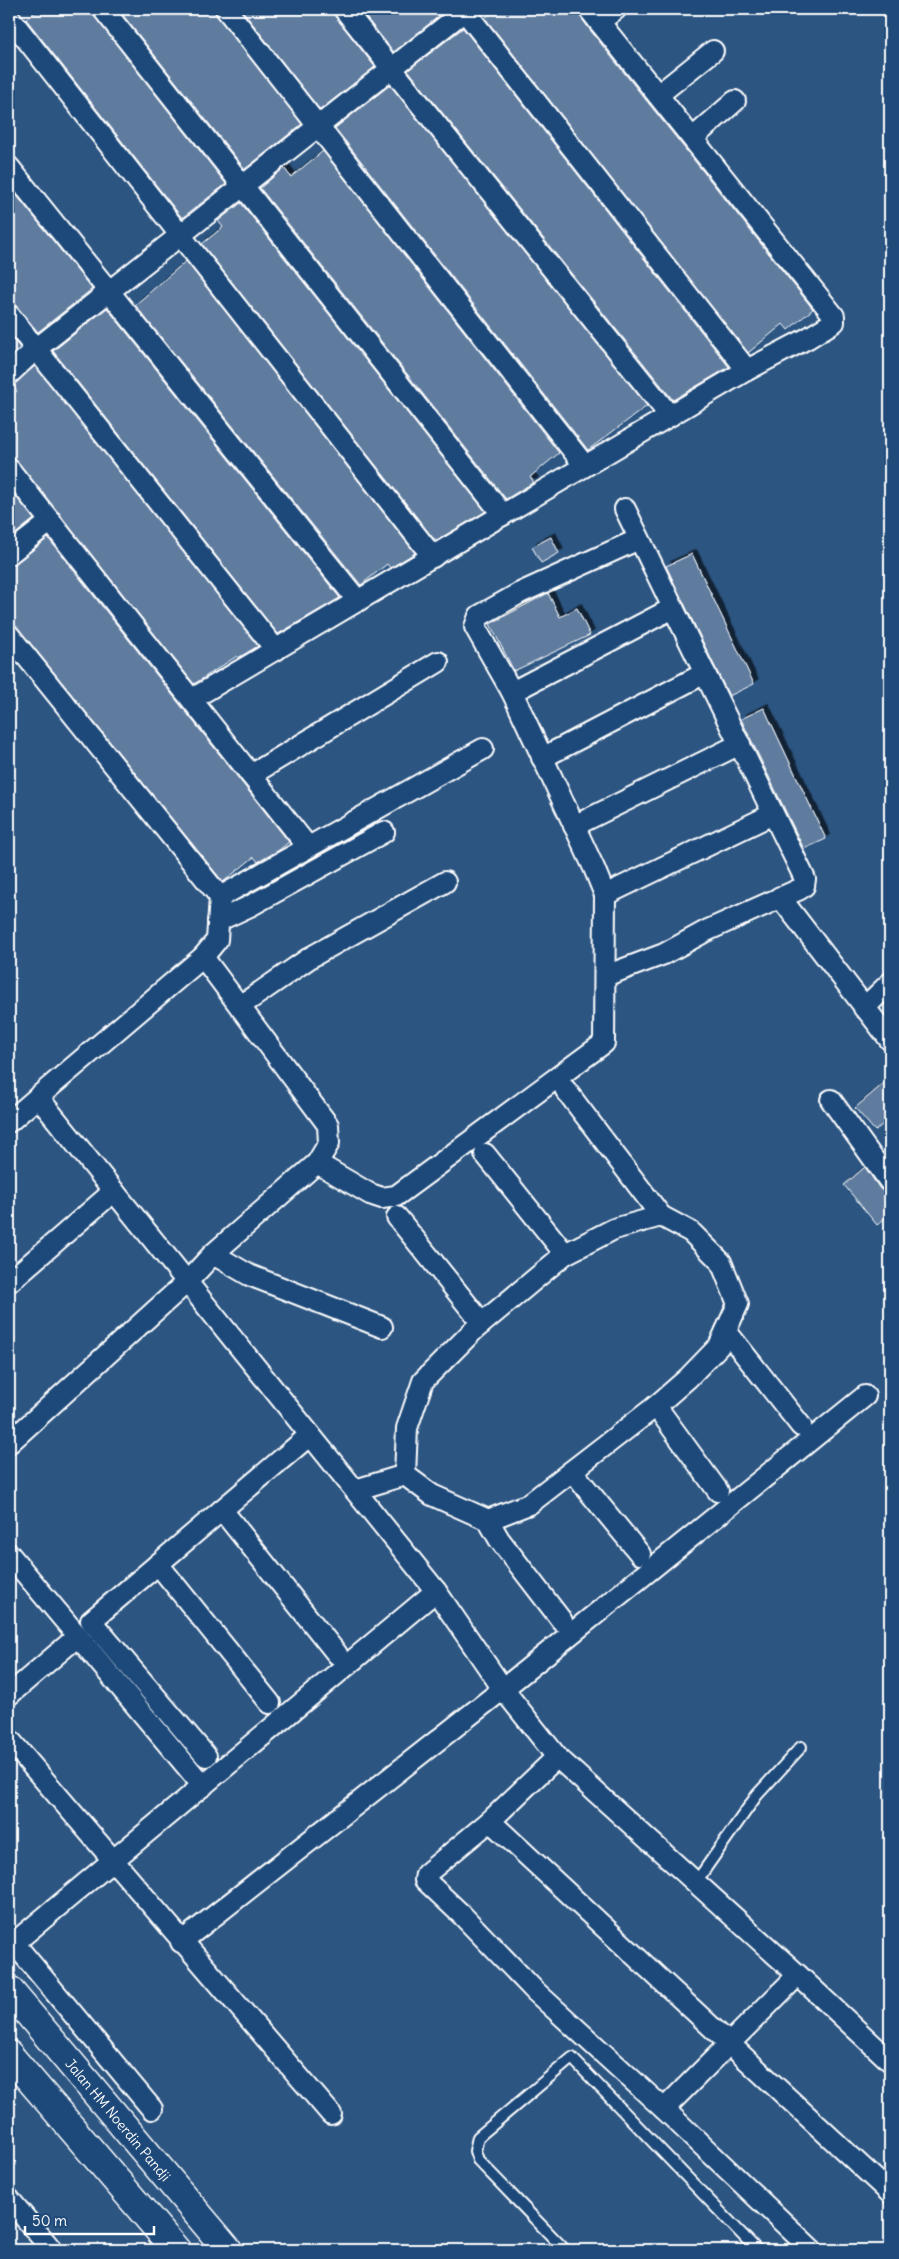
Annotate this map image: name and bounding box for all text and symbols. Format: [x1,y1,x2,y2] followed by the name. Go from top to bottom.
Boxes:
[61,2055,175,2185] street label: Jalan HM Noerdin Pandji
[25,2204,154,2236] scale bar
[32,2211,67,2230] text: 50 m

